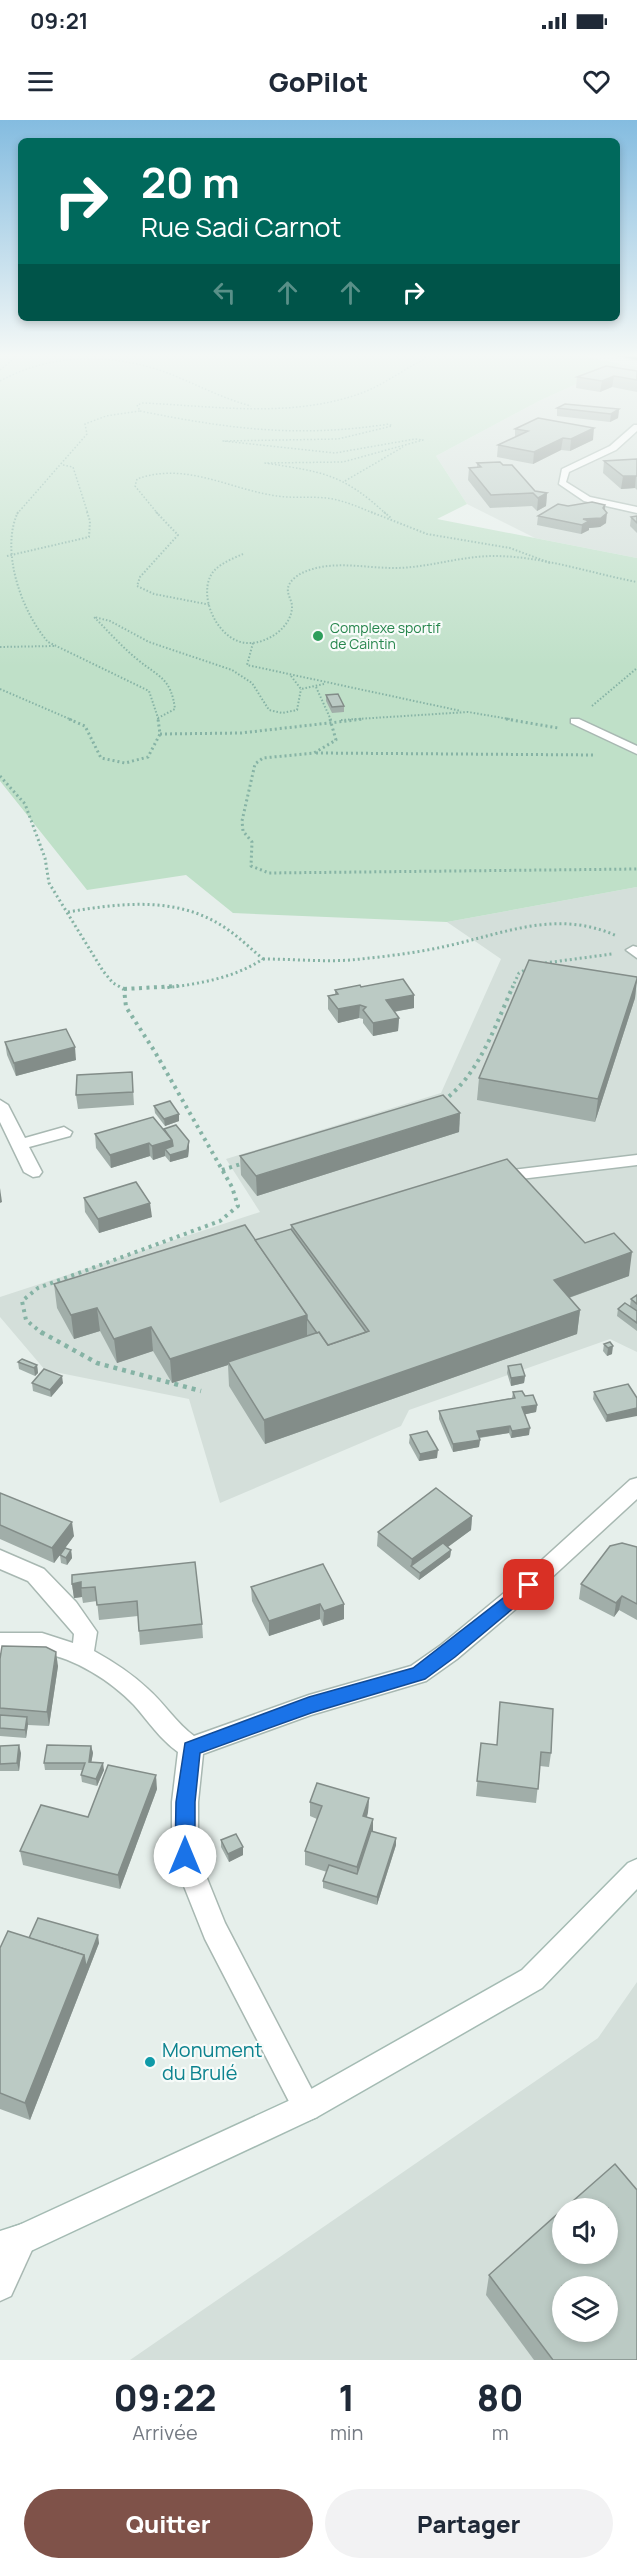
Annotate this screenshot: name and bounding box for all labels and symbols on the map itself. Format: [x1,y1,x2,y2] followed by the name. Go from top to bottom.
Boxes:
[330,618,441,653] place label: Complexe sportif de Caintin
[311,629,325,643] marker: Complexe sportif de Caintin
[503,1559,554,1610] pin
[153,1824,217,1888] position arrow
[162,2036,263,2086] place label: Monument du Brulé
[143,2055,157,2069] marker: Monument du Brulé

